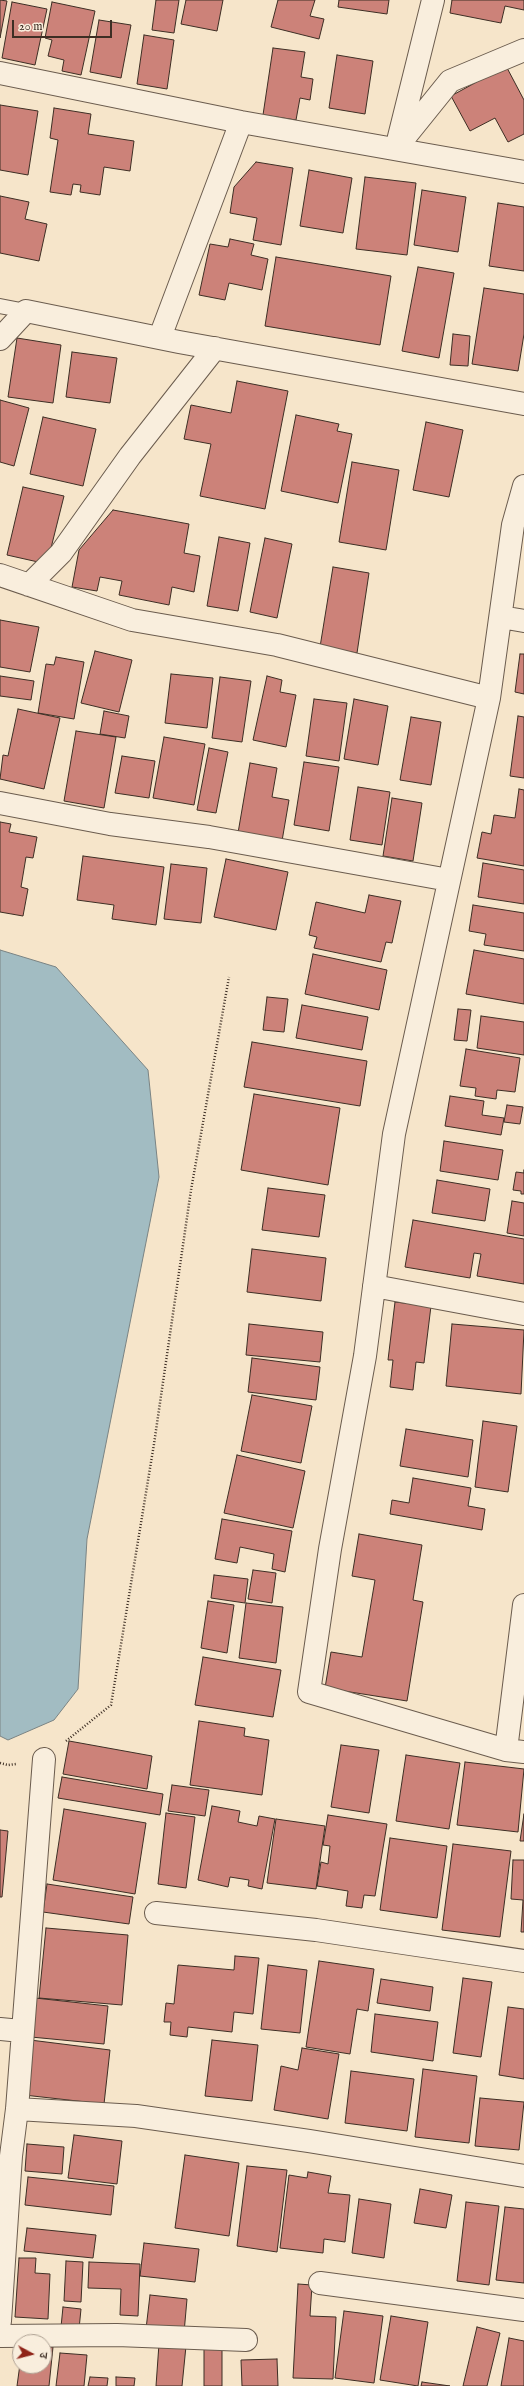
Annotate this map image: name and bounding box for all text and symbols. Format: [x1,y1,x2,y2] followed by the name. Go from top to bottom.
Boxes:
[14,12,114,38] scale bar
[19,19,42,34] text: 20 m
[12,2334,52,2374] north arrow
[36,2352,50,2359] text: उ

